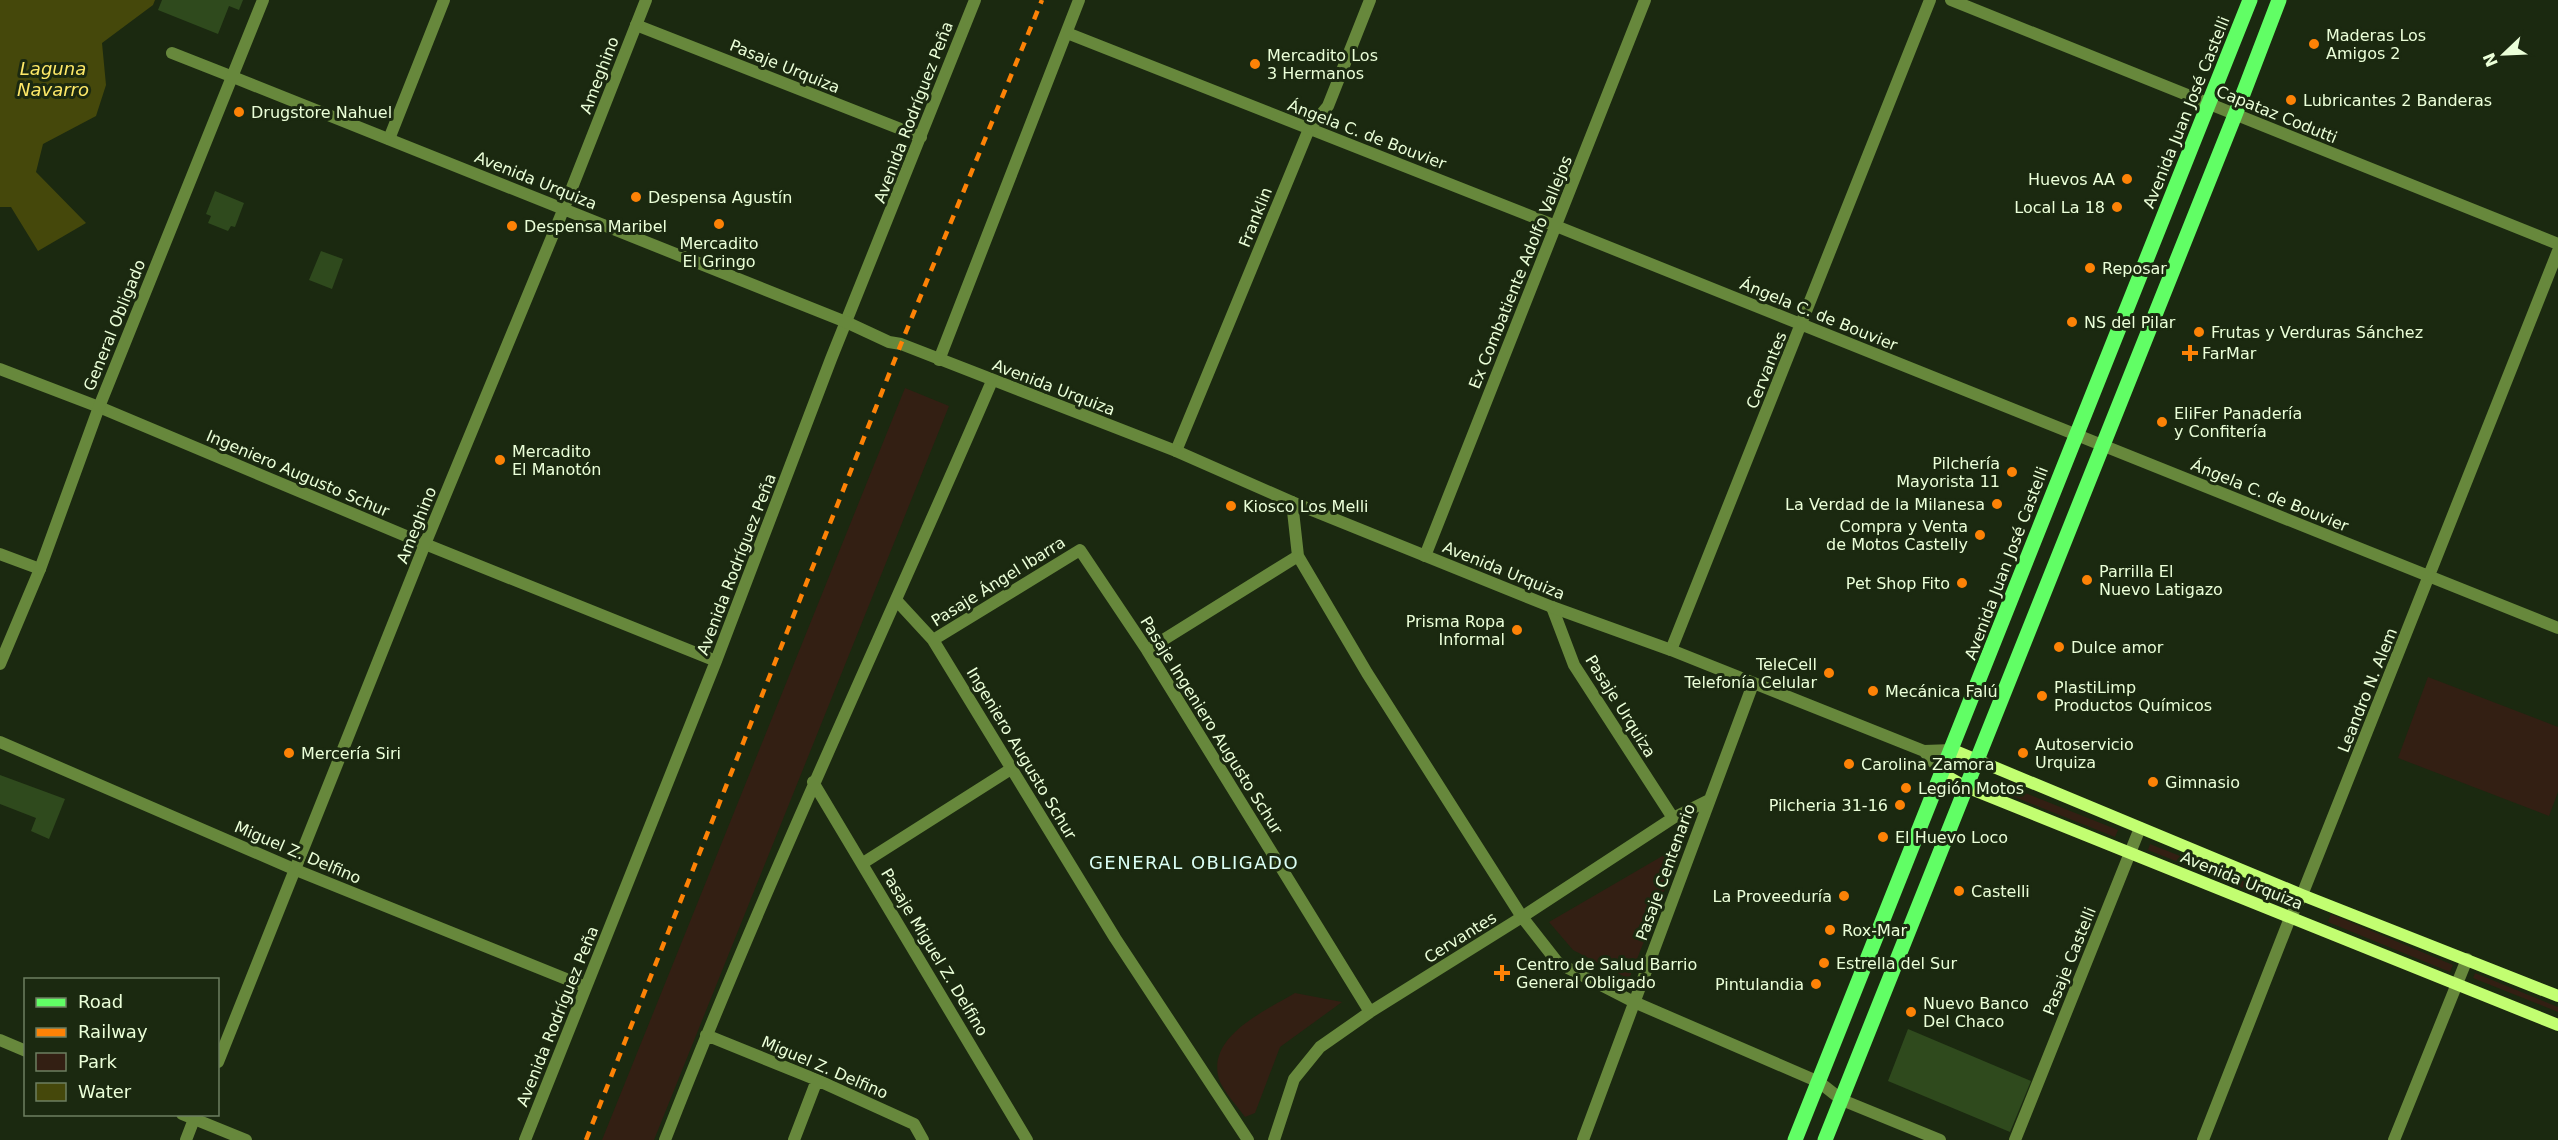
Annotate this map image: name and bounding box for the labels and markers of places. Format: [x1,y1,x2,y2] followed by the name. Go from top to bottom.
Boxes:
[2326,26,2426,63] place label: Maderas Los Amigos 2
[2307,37,2321,51] marker: Maderas Los Amigos 2
[1267,46,1378,83] place label: Mercadito Los 3 Hermanos
[1248,57,1262,71] marker: Mercadito Los 3 Hermanos
[2303,91,2492,110] place label: Lubricantes 2 Banderas
[2284,93,2298,107] marker: Lubricantes 2 Banderas
[251,103,392,122] place label: Drugstore Nahuel
[232,105,246,119] marker: Drugstore Nahuel
[2028,170,2115,189] place label: Huevos AA
[2120,172,2134,186] marker: Huevos AA
[648,188,792,207] place label: Despensa Agustín
[629,190,643,204] marker: Despensa Agustín
[2014,198,2105,217] place label: Local La 18
[2110,200,2124,214] marker: Local La 18
[524,217,667,236] place label: Despensa Maribel
[712,217,726,231] marker: Mercadito El Gringo
[505,219,519,233] marker: Despensa Maribel
[679,234,759,271] place label: Mercadito El Gringo
[2102,259,2167,278] place label: Reposar
[2083,261,2097,275] marker: Reposar
[2084,313,2176,332] place label: NS del Pilar
[2065,315,2079,329] marker: NS del Pilar
[2211,323,2423,342] place label: Frutas y Verduras Sánchez
[2192,325,2206,339] marker: Frutas y Verduras Sánchez
[2202,344,2257,363] place label: FarMar
[2183,346,2197,360] marker: FarMar
[2174,404,2302,441] place label: EliFer Panadería y Confitería
[2155,415,2169,429] marker: EliFer Panadería y Confitería
[512,442,601,479] place label: Mercadito El Manotón
[493,453,507,467] marker: Mercadito El Manotón
[1896,454,2000,491] place label: Pilchería Mayorista 11
[2005,465,2019,479] marker: Pilchería Mayorista 11
[1785,495,1985,514] place label: La Verdad de la Milanesa
[1243,497,1369,516] place label: Kiosco Los Melli
[1990,497,2004,511] marker: La Verdad de la Milanesa
[1224,499,1238,513] marker: Kiosco Los Melli
[1826,517,1968,554] place label: Compra y Venta de Motos Castelly
[1973,528,1987,542] marker: Compra y Venta de Motos Castelly
[2099,562,2223,599] place label: Parrilla El Nuevo Latigazo
[2080,573,2094,587] marker: Parrilla El Nuevo Latigazo
[1846,574,1950,593] place label: Pet Shop Fito
[1955,576,1969,590] marker: Pet Shop Fito
[1406,612,1505,649] place label: Prisma Ropa Informal
[1510,623,1524,637] marker: Prisma Ropa Informal
[2071,638,2164,657] place label: Dulce amor
[2052,640,2066,654] marker: Dulce amor
[1683,655,1817,692] place label: TeleCell Telefonía Celular
[1822,666,1836,680] marker: TeleCell Telefonía Celular
[2054,678,2212,715] place label: PlastiLimp Productos Químicos
[1885,682,1998,701] place label: Mecánica Falú
[1866,684,1880,698] marker: Mecánica Falú
[2035,689,2049,703] marker: PlastiLimp Productos Químicos
[2035,735,2134,772] place label: Autoservicio Urquiza
[301,744,401,763] place label: Mercería Siri
[282,746,296,760] marker: Mercería Siri
[2016,746,2030,760] marker: Autoservicio Urquiza
[1861,755,1994,774] place label: Carolina Zamora
[1842,757,1856,771] marker: Carolina Zamora
[2165,773,2240,792] place label: Gimnasio
[2146,775,2160,789] marker: Gimnasio
[1918,779,2024,798] place label: Legión Motos
[1899,781,1913,795] marker: Legión Motos
[1769,796,1888,815] place label: Pilcheria 31-16
[1893,798,1907,812] marker: Pilcheria 31-16
[1895,828,2008,847] place label: El Huevo Loco
[1876,830,1890,844] marker: El Huevo Loco
[1971,882,2030,901] place label: Castelli
[1952,884,1966,898] marker: Castelli
[1713,887,1832,906] place label: La Proveeduría
[1837,889,1851,903] marker: La Proveeduría
[1842,921,1908,940] place label: Rox-Mar
[1823,923,1837,937] marker: Rox-Mar
[1836,954,1957,973] place label: Estrella del Sur
[1516,955,1697,992] place label: Centro de Salud Barrio General Obligado
[1817,956,1831,970] marker: Estrella del Sur
[1493,964,1511,982] marker: Centro de Salud Barrio General Obligado
[1715,975,1804,994] place label: Pintulandia
[1809,977,1823,991] marker: Pintulandia
[1923,994,2029,1031] place label: Nuevo Banco Del Chaco
[1904,1005,1918,1019] marker: Nuevo Banco Del Chaco

